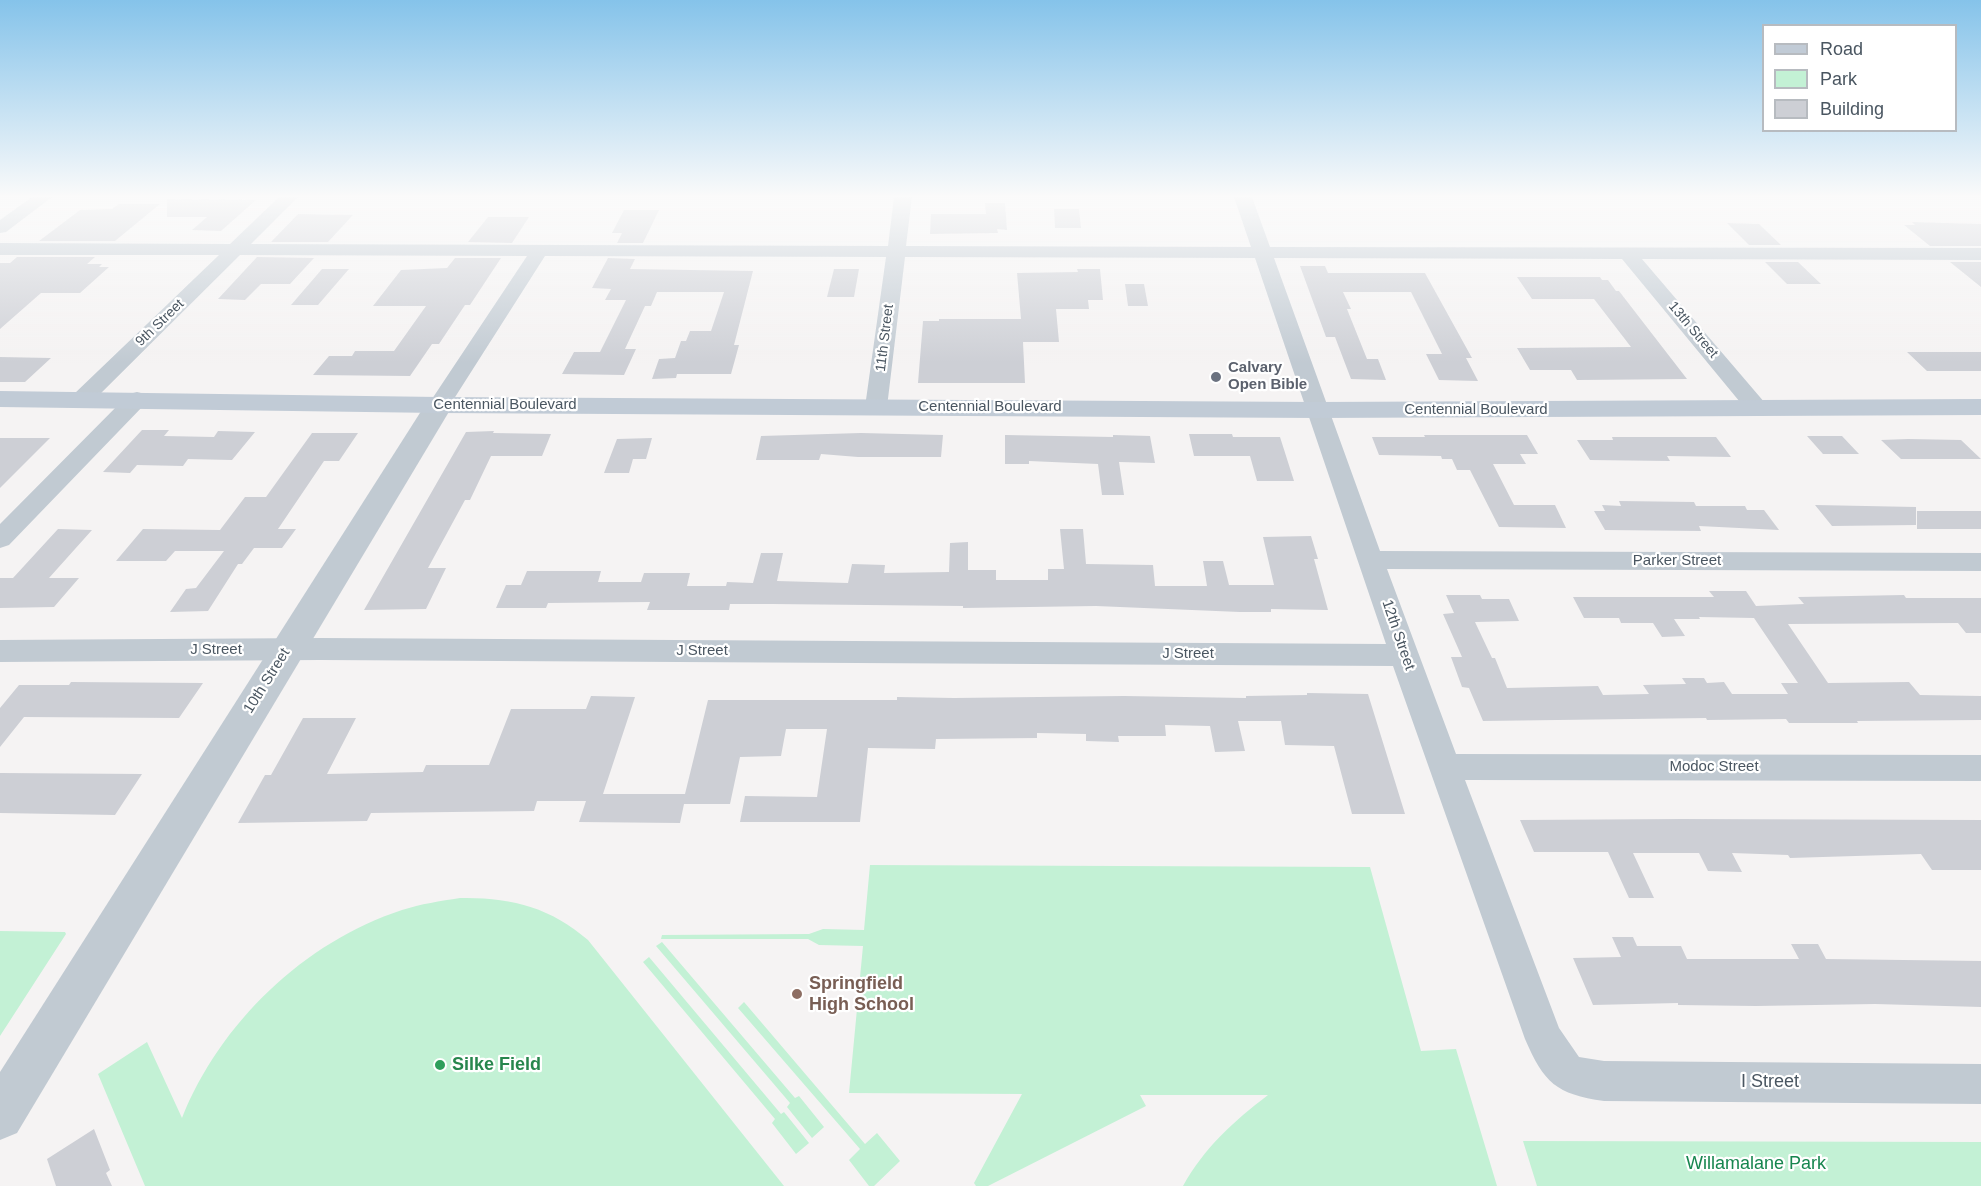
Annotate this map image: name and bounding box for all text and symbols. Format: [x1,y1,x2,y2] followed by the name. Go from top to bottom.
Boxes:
[1762,24,1957,132] legend
[1820,39,1863,59] text: Road
[1820,69,1857,89] text: Park
[1820,99,1884,119] text: Building
[132,296,188,350] street label: 9th Street
[1665,298,1721,362] street label: 13th Street
[873,304,897,372] street label: 11th Street
[1228,359,1307,394] place label: Calvary Open Bible
[1209,370,1223,384] marker: Calvary Open Bible
[433,396,577,414] street label: Centennial Boulevard
[918,398,1062,416] street label: Centennial Boulevard
[1404,401,1548,419] street label: Centennial Boulevard
[1633,552,1721,570] street label: Parker Street
[1378,597,1418,673] street label: 12th Street
[190,641,242,659] street label: J Street
[676,642,728,660] street label: J Street
[240,645,294,717] street label: 10th Street
[1162,645,1214,663] street label: J Street
[1669,758,1759,776] street label: Modoc Street
[809,973,914,1016] place label: Springfield High School
[790,987,804,1001] marker: Springfield High School
[452,1054,541,1076] place label: Silke Field
[433,1058,447,1072] marker: Silke Field
[1741,1071,1799,1093] street label: I Street
[1686,1153,1826,1175] park label: Willamalane Park

